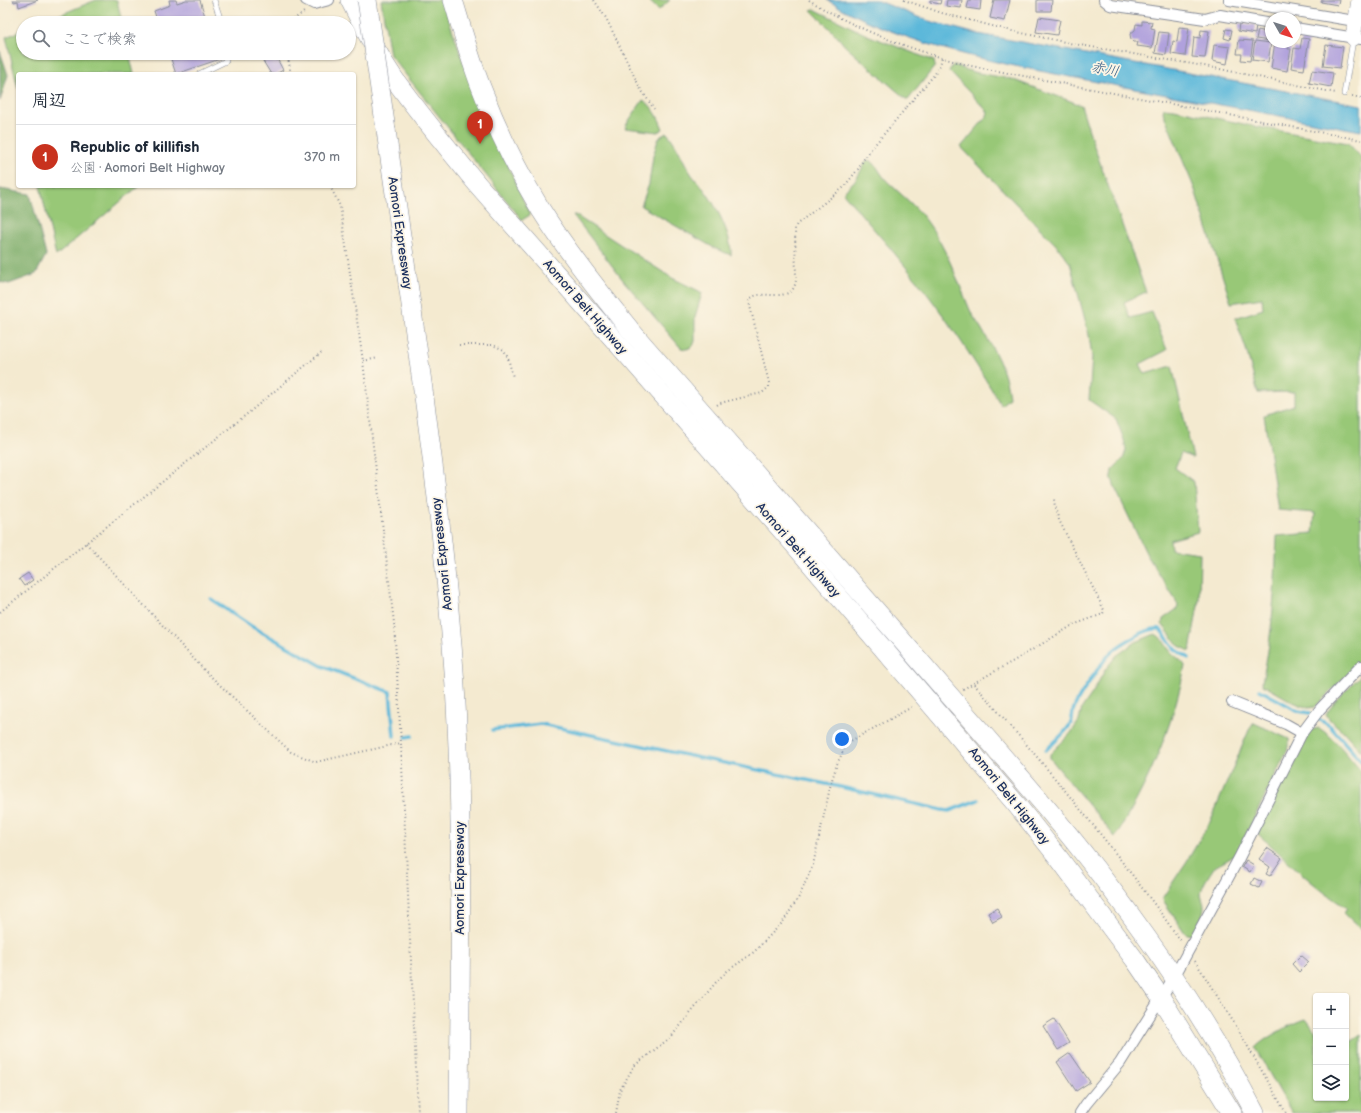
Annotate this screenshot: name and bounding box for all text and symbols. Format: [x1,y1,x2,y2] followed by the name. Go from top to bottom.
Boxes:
[1265,12,1301,48] north arrow
[16,16,356,60] search box
[30,27,52,49] icon: search
[62,30,137,49] text: ここで検索
[1090,58,1120,80] water label: 赤川
[32,91,66,111] text: 周辺
[467,111,493,144] pin: 1
[70,138,199,157] text: Republic of killifish
[42,149,48,165] text: 1
[304,149,340,165] text: 370 m
[70,160,225,176] text: 公園 · Aomori Belt Highway
[384,176,416,290] street label: Aomori Expressway
[539,256,631,358] street label: Aomori Belt Highway
[428,497,456,611] street label: Aomori Expressway
[752,499,844,601] street label: Aomori Belt Highway
[832,729,852,749] your location
[965,744,1053,848] street label: Aomori Belt Highway
[452,821,468,935] street label: Aomori Expressway
[1313,993,1349,1101] map controls
[1313,993,1349,1029] button: +
[1313,1029,1349,1065] button: −
[1313,1065,1349,1101] button: layers

